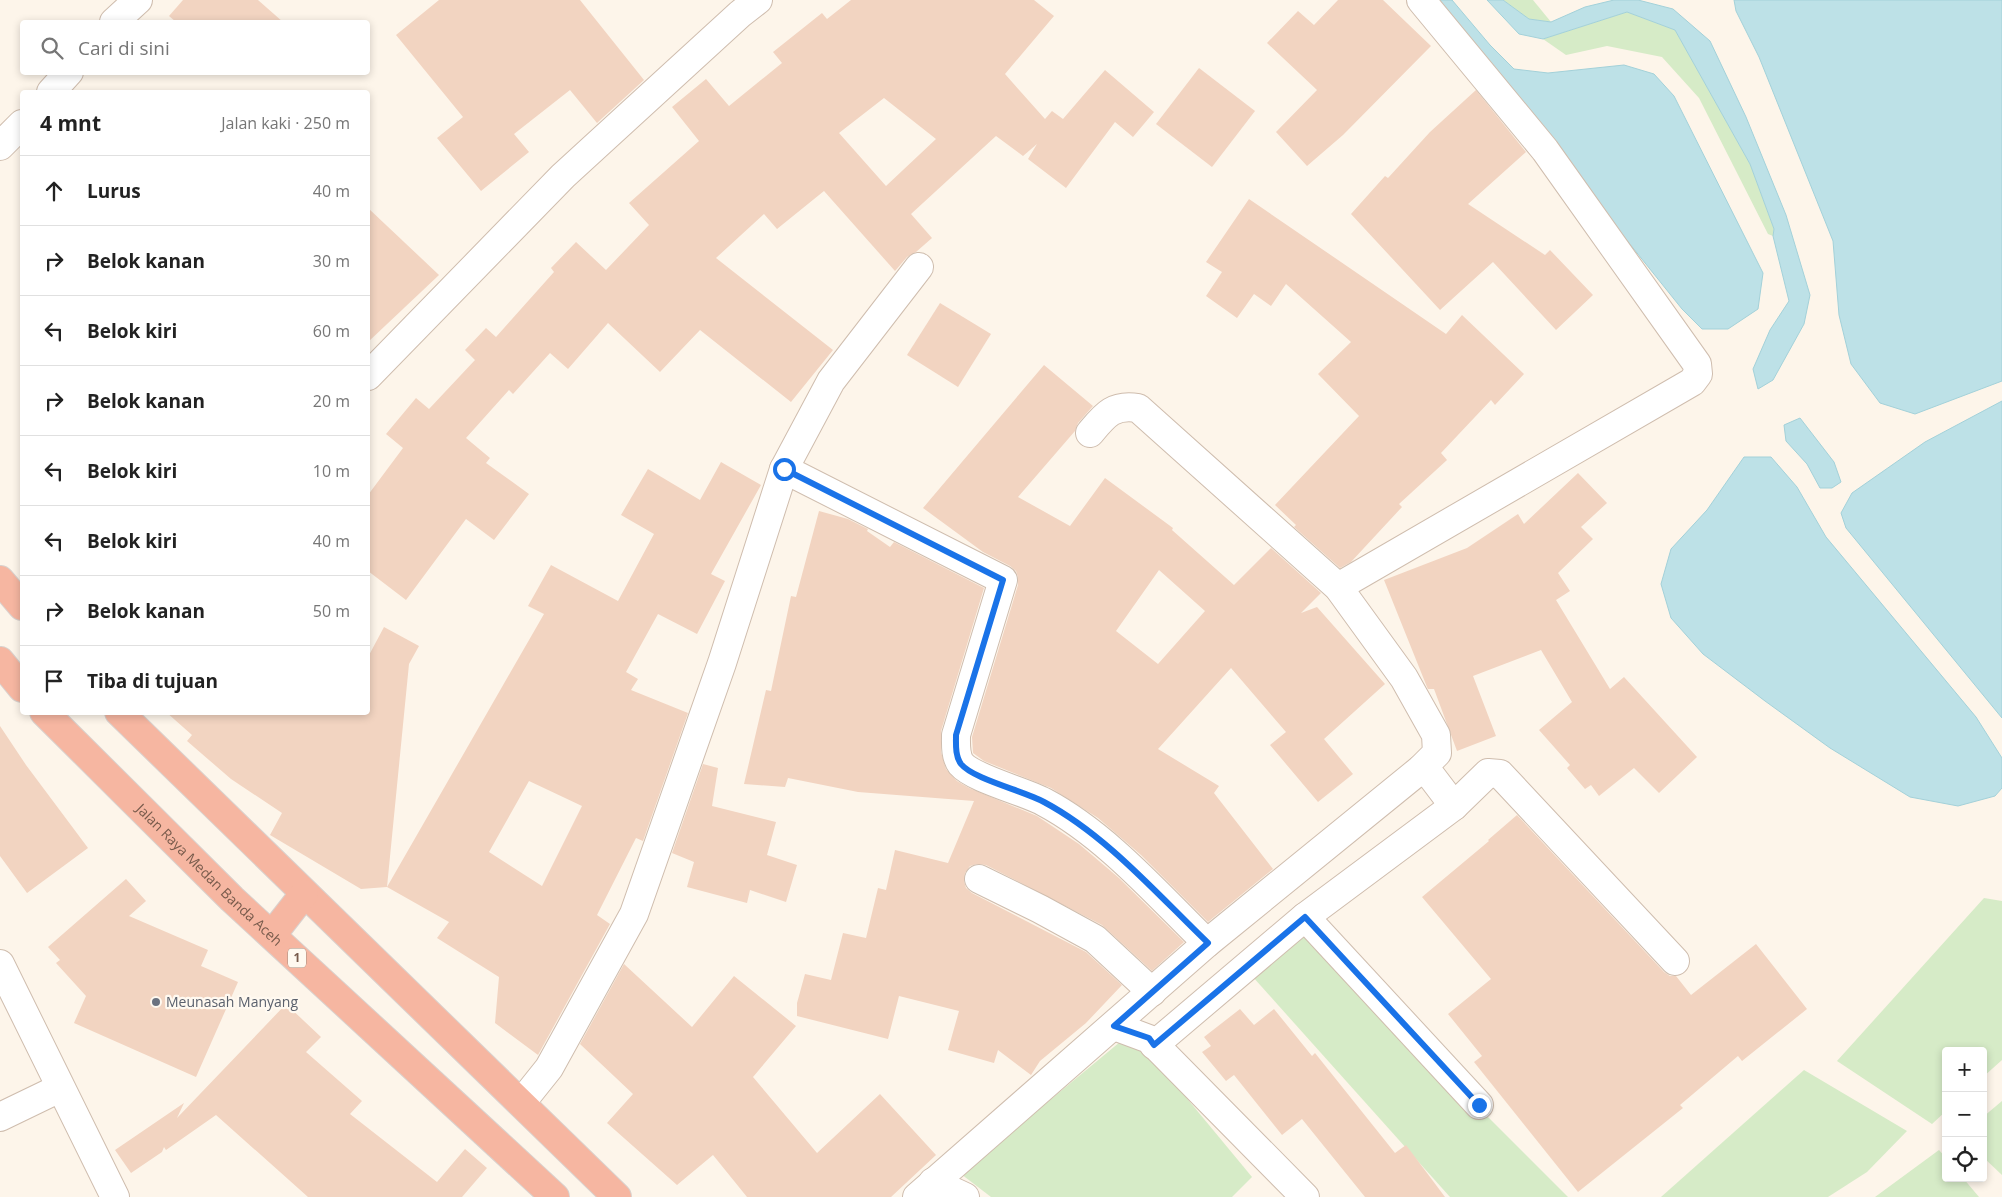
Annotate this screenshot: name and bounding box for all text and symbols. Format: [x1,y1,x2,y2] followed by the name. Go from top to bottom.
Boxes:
[20,20,370,75] search box
[38,34,66,62] icon: search
[78,35,170,61] text: Cari di sini
[40,109,101,137] text: 4 mnt
[221,112,350,134] text: Jalan kaki · 250 m
[40,177,68,205] icon: ahead
[87,178,141,204] text: Lurus
[313,180,350,202] text: 40 m
[40,247,68,275] icon: right
[87,248,205,274] text: Belok kanan
[313,250,350,272] text: 30 m
[40,317,68,345] icon: left
[87,318,177,344] text: Belok kiri
[313,320,350,342] text: 60 m
[40,387,68,415] icon: right
[87,388,205,414] text: Belok kanan
[313,390,350,412] text: 20 m
[40,457,68,485] icon: left
[87,458,177,484] text: Belok kiri
[773,458,796,481] route start
[313,460,350,482] text: 10 m
[40,527,68,555] icon: left
[87,528,177,554] text: Belok kiri
[313,530,350,552] text: 40 m
[40,597,68,625] icon: right
[87,598,205,624] text: Belok kanan
[313,600,350,622] text: 50 m
[40,667,68,695] icon: arrive
[87,668,218,694] text: Tiba di tujuan
[131,798,287,950] street label: Jalan Raya Medan Banda Aceh
[288,948,306,968] road number: 1
[166,992,298,1011] place label: Meunasah Manyang
[150,996,162,1008] marker: Meunasah Manyang
[1942,1047,1987,1182] map controls
[1942,1047,1987,1092] button: +
[1942,1092,1987,1137] button: −
[1468,1094,1491,1117] route end
[1942,1137,1987,1182] button: locate

